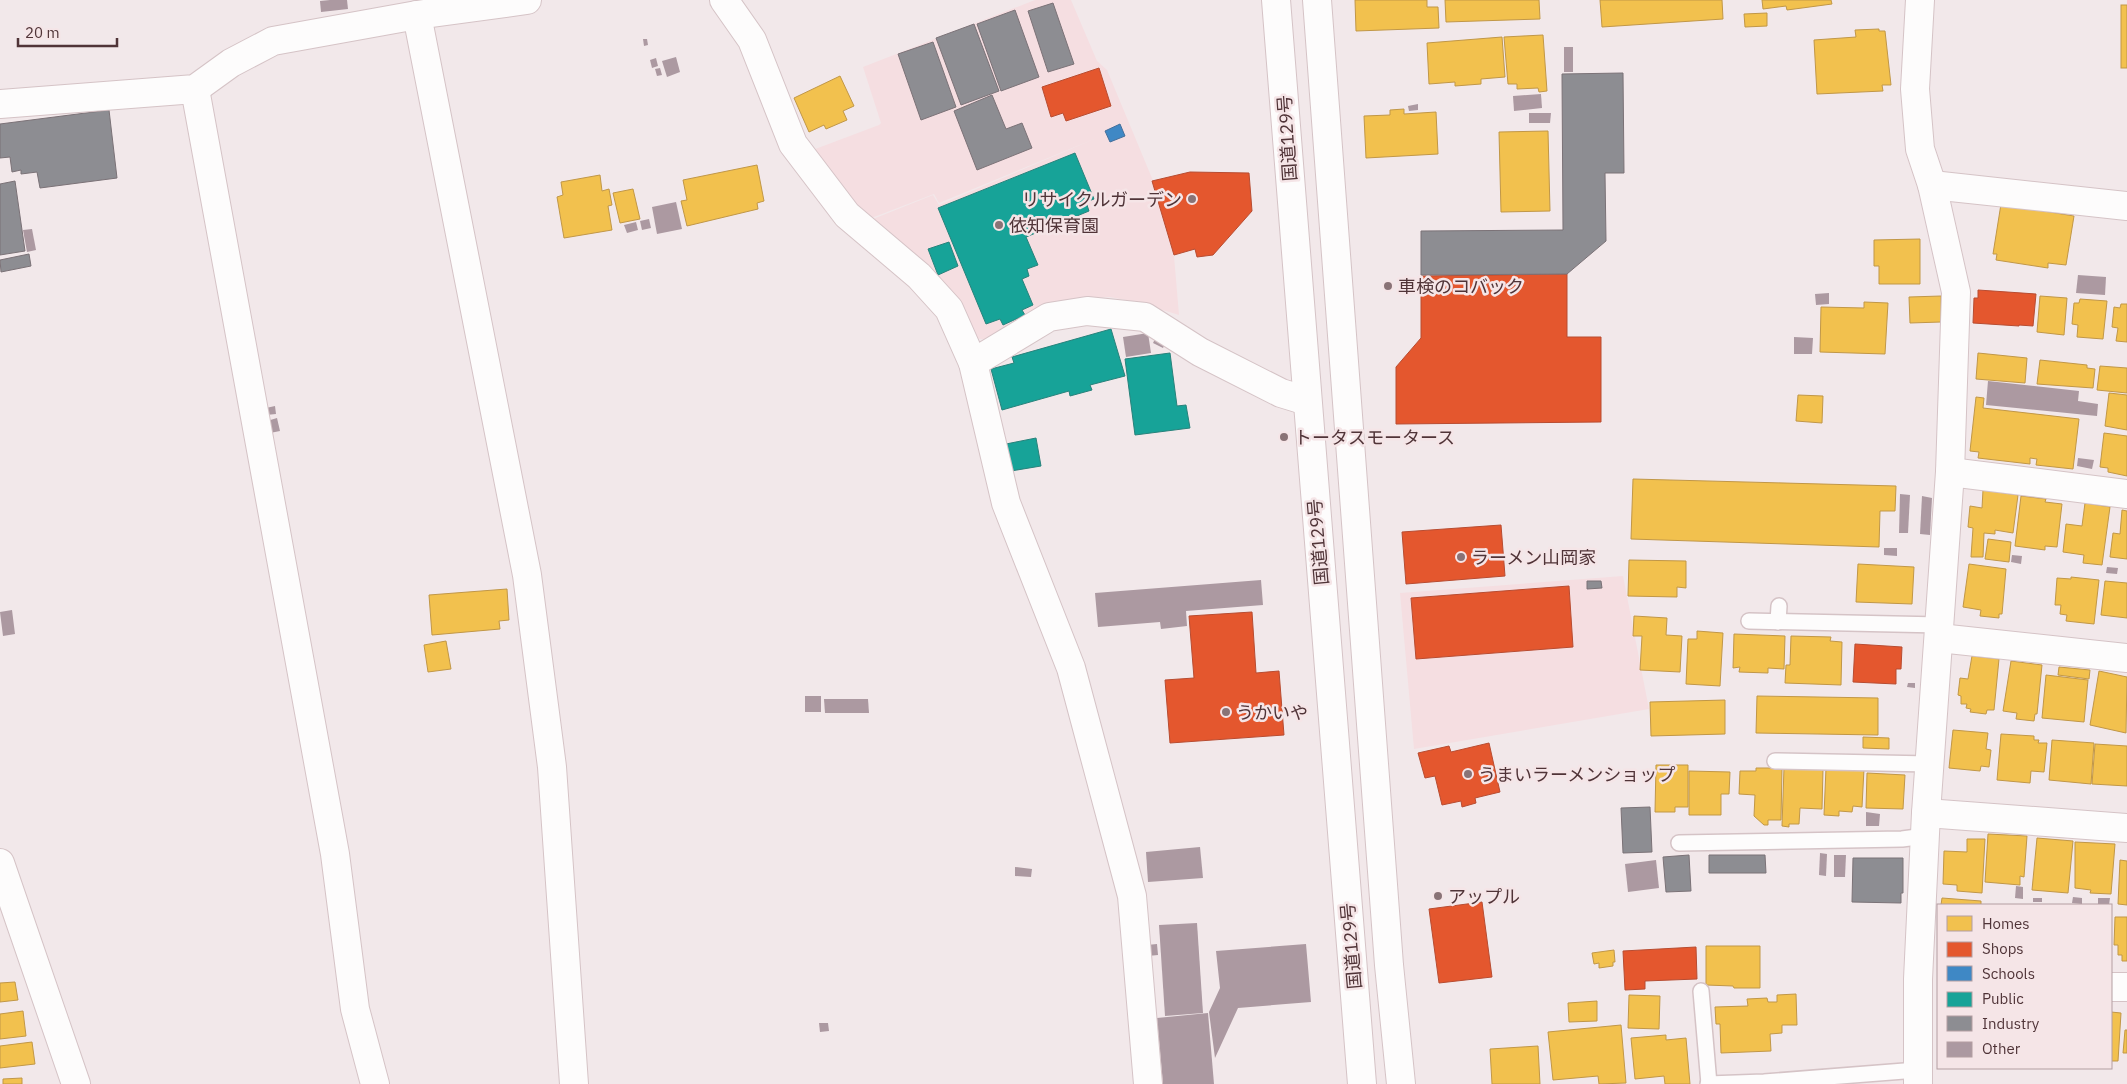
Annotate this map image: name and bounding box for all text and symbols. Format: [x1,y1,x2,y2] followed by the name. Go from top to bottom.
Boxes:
[18,15,116,47] scale bar
[25,23,60,42] text: 20 m
[1273,94,1301,182] street label: 国道129号
[1021,188,1182,211] place label: リサイクルガーデン
[1186,193,1198,205] marker: リサイクルガーデン
[1009,214,1099,237] place label: 依知保育園
[993,219,1005,231] marker: 依知保育園
[1398,275,1524,298] place label: 車検のコバック
[1382,280,1394,292] marker: 車検のコバック
[1294,426,1455,449] place label: トータスモータース
[1278,431,1290,443] marker: トータスモータース
[1303,498,1333,586] street label: 国道129号
[1471,546,1596,569] place label: ラーメン山岡家
[1455,551,1467,563] marker: ラーメン山岡家
[1236,701,1308,724] place label: うかいや
[1220,706,1232,718] marker: うかいや
[1478,763,1675,786] place label: うまいラーメンショップ
[1462,768,1474,780] marker: うまいラーメンショップ
[1448,885,1520,908] place label: アップル
[1432,890,1444,902] marker: アップル
[1336,902,1366,990] street label: 国道129号
[1937,904,2112,1069] legend
[1982,914,2030,933] text: Homes
[1982,939,2024,958] text: Shops
[1982,964,2035,983] text: Schools
[1982,989,2024,1008] text: Public
[1982,1014,2040,1033] text: Industry
[1982,1039,2021,1058] text: Other

